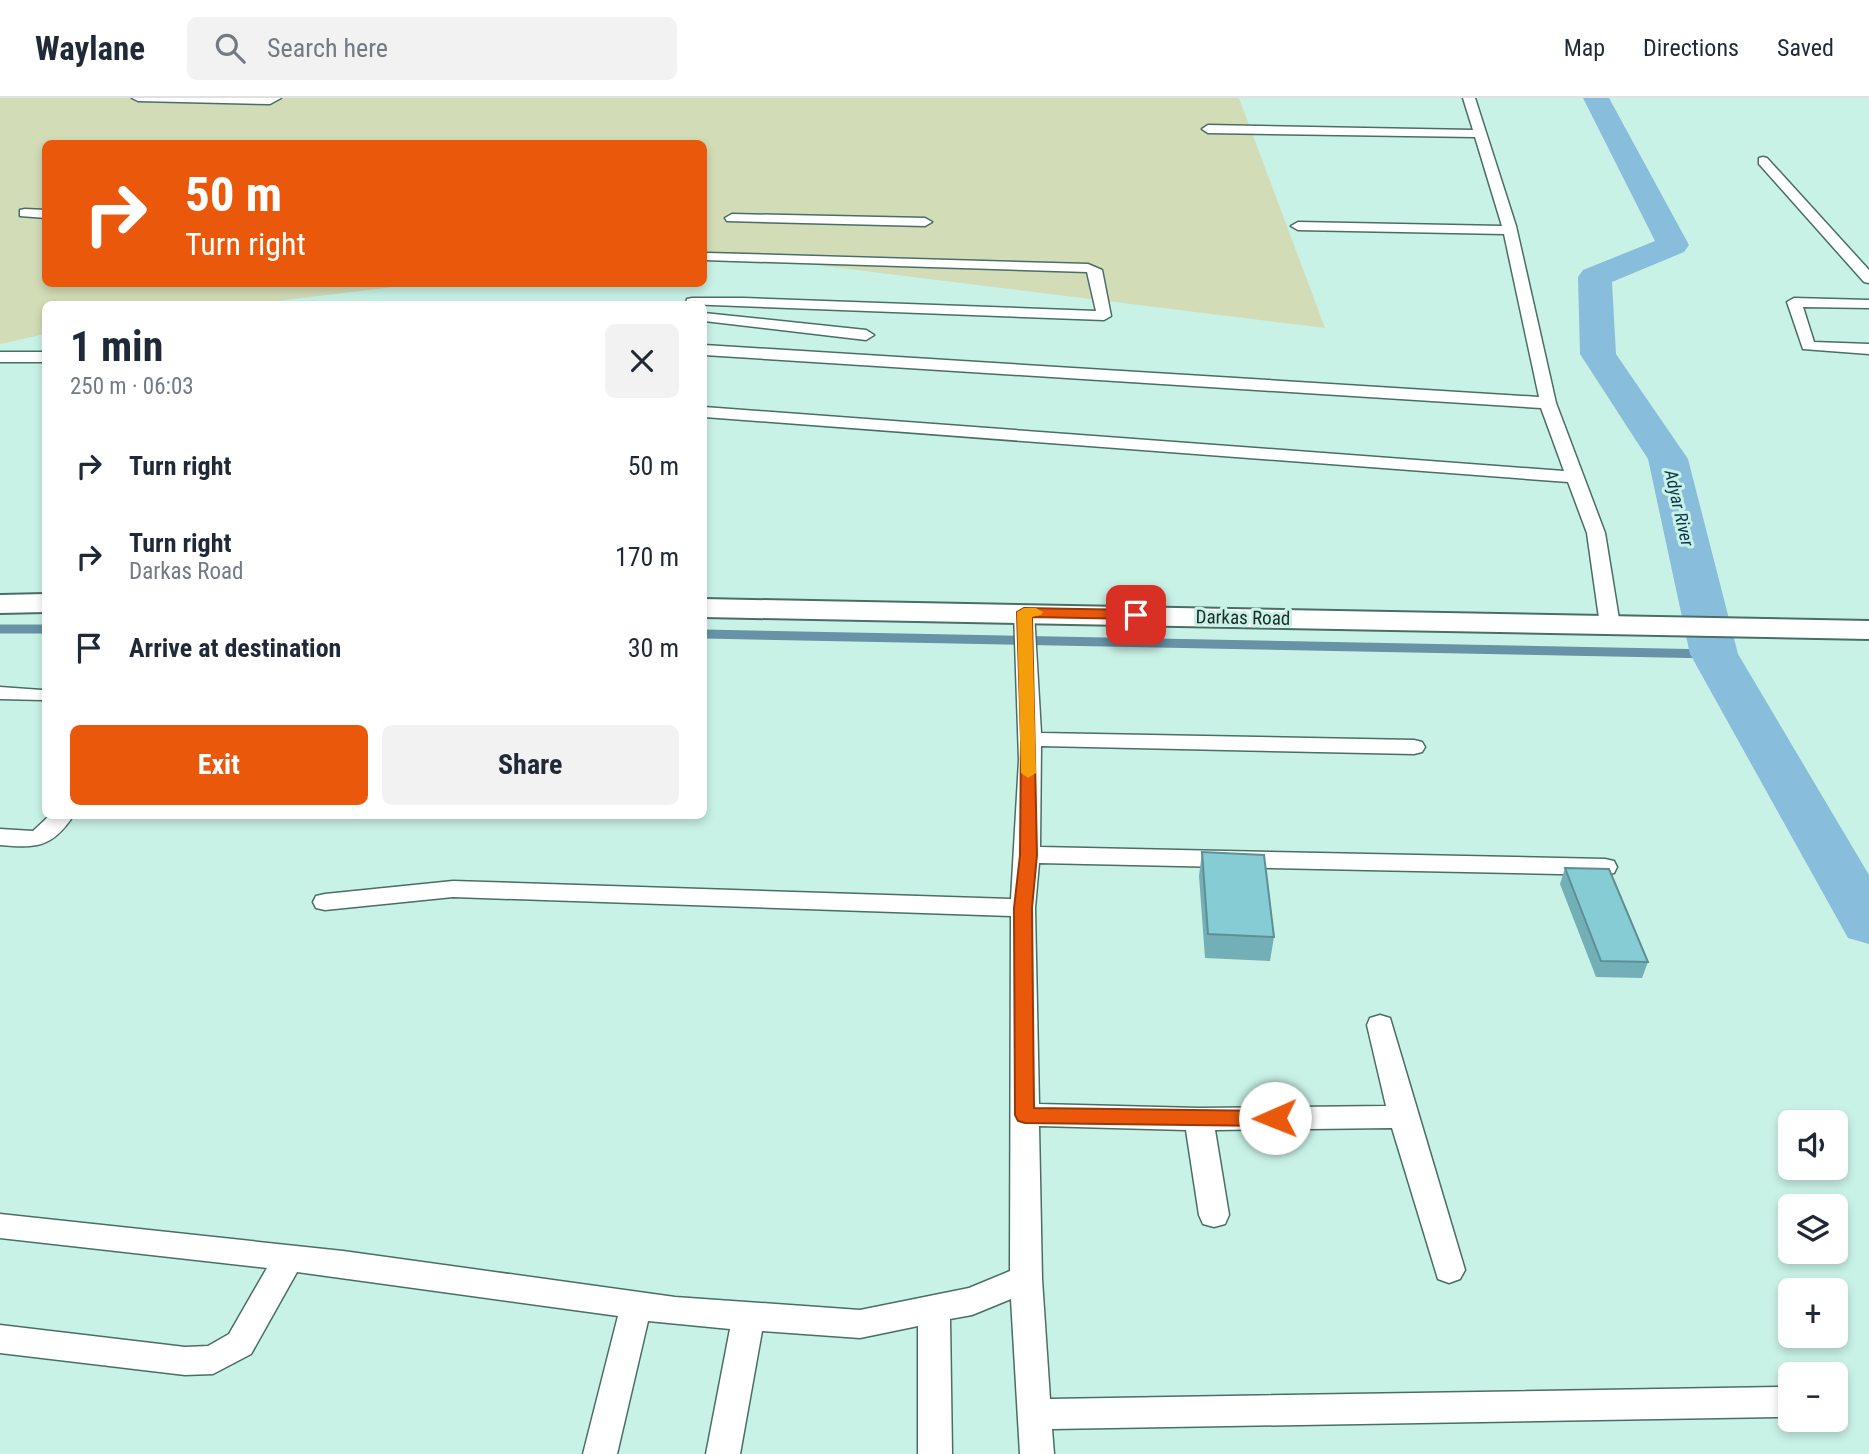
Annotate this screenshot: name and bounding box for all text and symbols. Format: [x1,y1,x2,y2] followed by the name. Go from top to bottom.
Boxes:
[187,17,677,80] search box
[35,29,145,68] text: Waylane
[211,29,249,67] icon: search
[267,33,388,63] text: Search here
[1564,34,1605,62] text: Map
[1643,34,1739,62] text: Directions
[1777,34,1834,62] text: Saved
[185,166,282,223] text: 50 m
[70,168,161,259] icon: right
[185,225,306,263] text: Turn right
[70,322,163,371] text: 1 min
[605,324,679,398] button: close
[70,373,194,400] text: 250 m · 06:03
[70,447,108,485] icon: right
[129,451,231,481] text: Turn right
[628,451,679,481] text: 50 m
[1660,467,1699,549] water label: Adyar River
[129,528,231,558] text: Turn right
[70,538,108,576] icon: right
[615,542,679,572] text: 170 m
[129,558,243,585] text: Darkas Road
[1106,585,1166,645] pin
[1117,596,1155,634] icon: arrive
[1196,605,1290,630] street label: Darkas Road
[70,629,108,667] icon: arrive
[129,633,341,663] text: Arrive at destination
[628,633,679,663] text: 30 m
[70,725,368,805] button: Exit
[382,725,679,805] button: Share
[1238,1081,1312,1155] position arrow
[1778,1110,1848,1432] map controls
[1778,1110,1848,1180] button: sound
[1778,1194,1848,1264] button: layers
[1778,1278,1848,1348] button: +
[1778,1362,1848,1432] button: −

